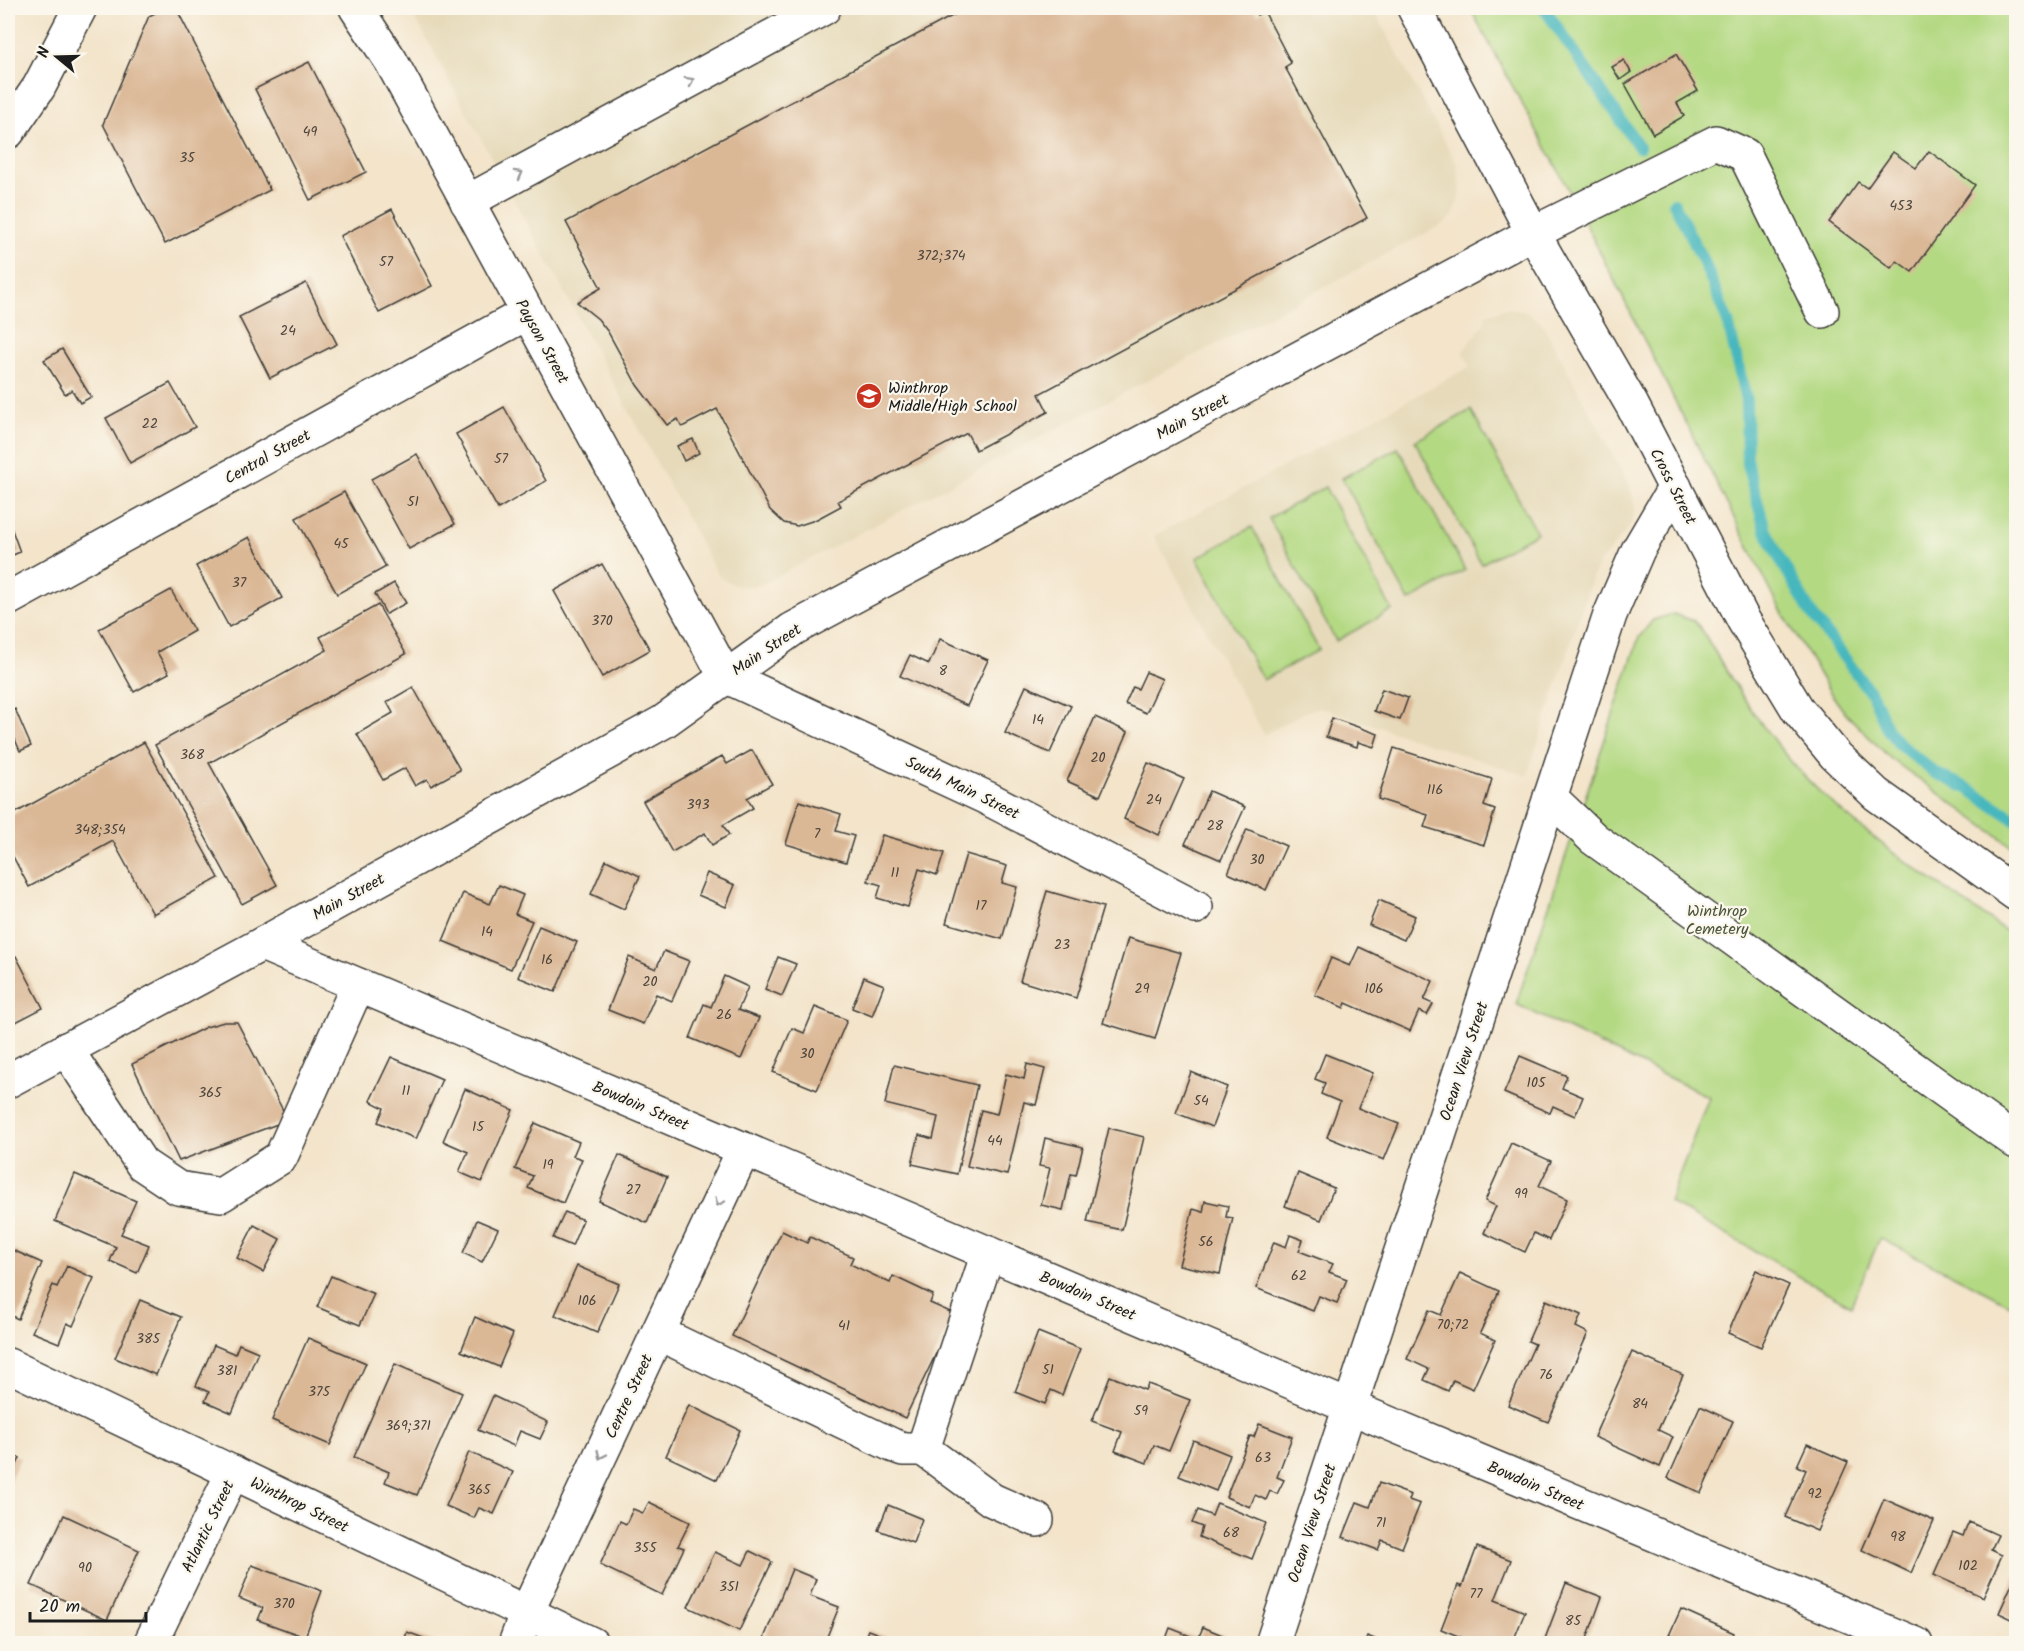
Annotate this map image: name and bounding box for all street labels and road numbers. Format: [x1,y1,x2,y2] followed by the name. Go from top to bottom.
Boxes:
[508,295,576,389] street label: Payson Street
[1152,387,1234,447] street label: Main Street
[220,423,316,491] street label: Central Street
[1643,444,1703,530] street label: Cross Street
[727,617,807,683] street label: Main Street
[901,750,1024,827] street label: South Main Street
[308,867,390,928] street label: Main Street
[1433,998,1496,1124] street label: Ocean View Street
[588,1075,693,1138] street label: Bowdoin Street
[1035,1265,1140,1328] street label: Bowdoin Street
[599,1349,660,1443] street label: Centre Street
[1483,1455,1588,1518] street label: Bowdoin Street
[1281,1460,1344,1586] street label: Ocean View Street
[246,1471,354,1540] street label: Winthrop Street
[175,1476,242,1577] street label: Atlantic Street

